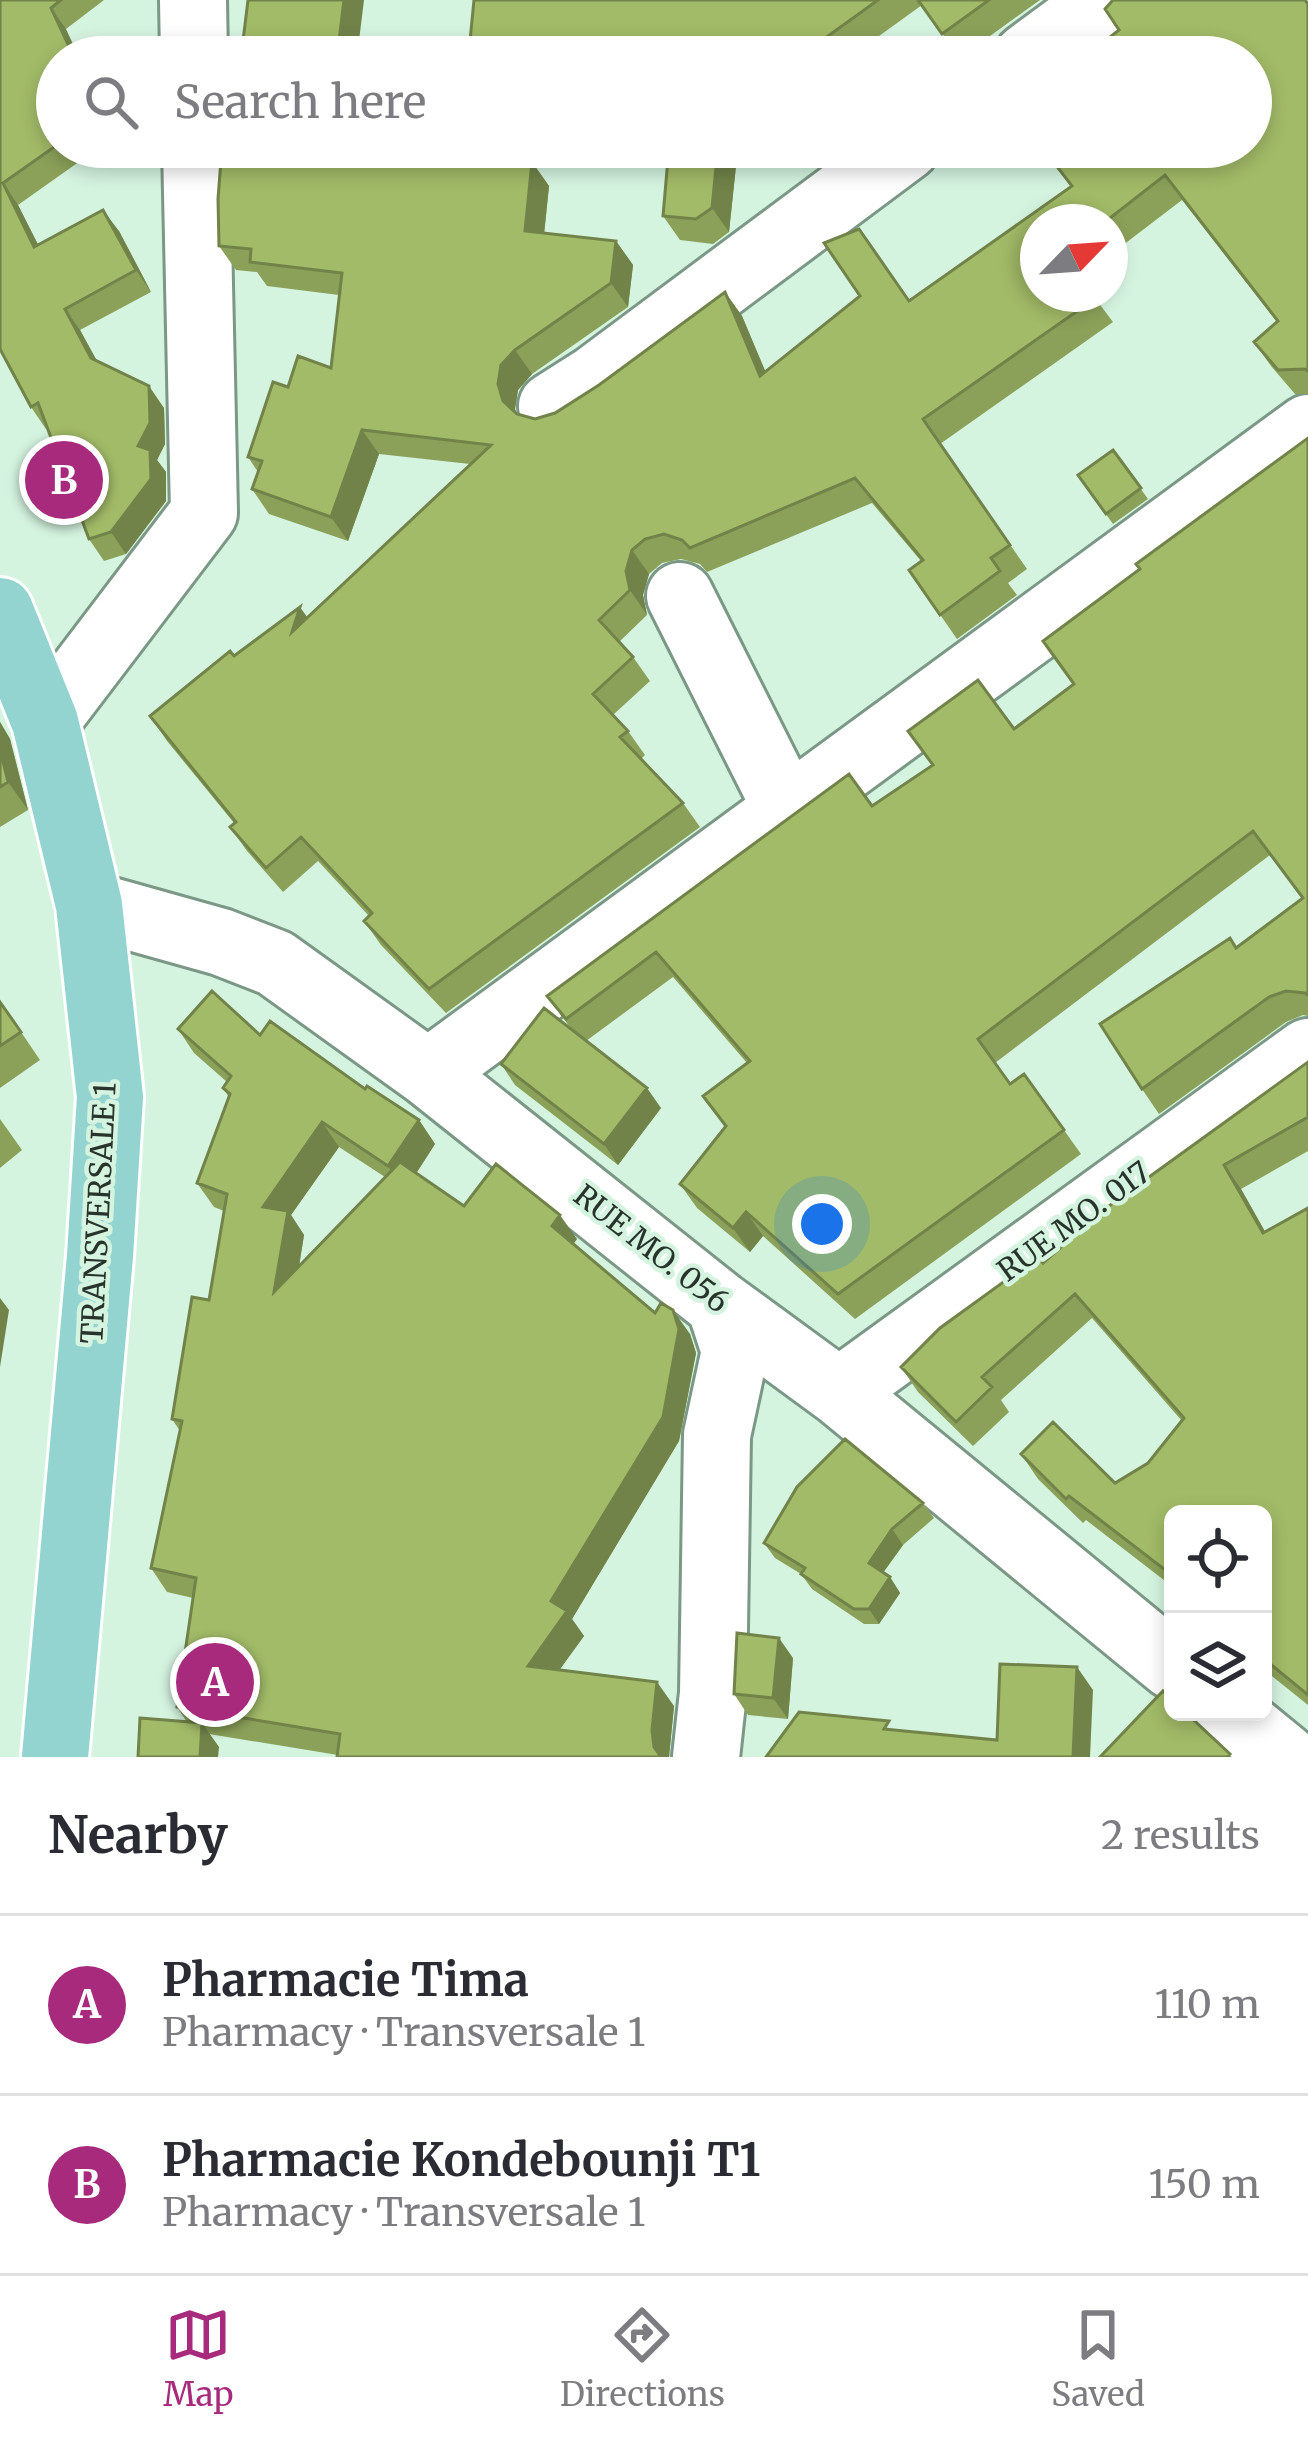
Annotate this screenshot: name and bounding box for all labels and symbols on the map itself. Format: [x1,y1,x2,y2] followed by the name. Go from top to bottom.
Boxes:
[1020,204,1128,312] north arrow
[25,435,103,525] pin: B
[72,1081,124,1345] street label: TRANSVERSALE 1
[990,1153,1157,1289] street label: RUE MO. 017
[567,1176,737,1321] street label: RUE MO. 056
[792,1194,852,1254] your location
[176,1637,254,1727] pin: A

